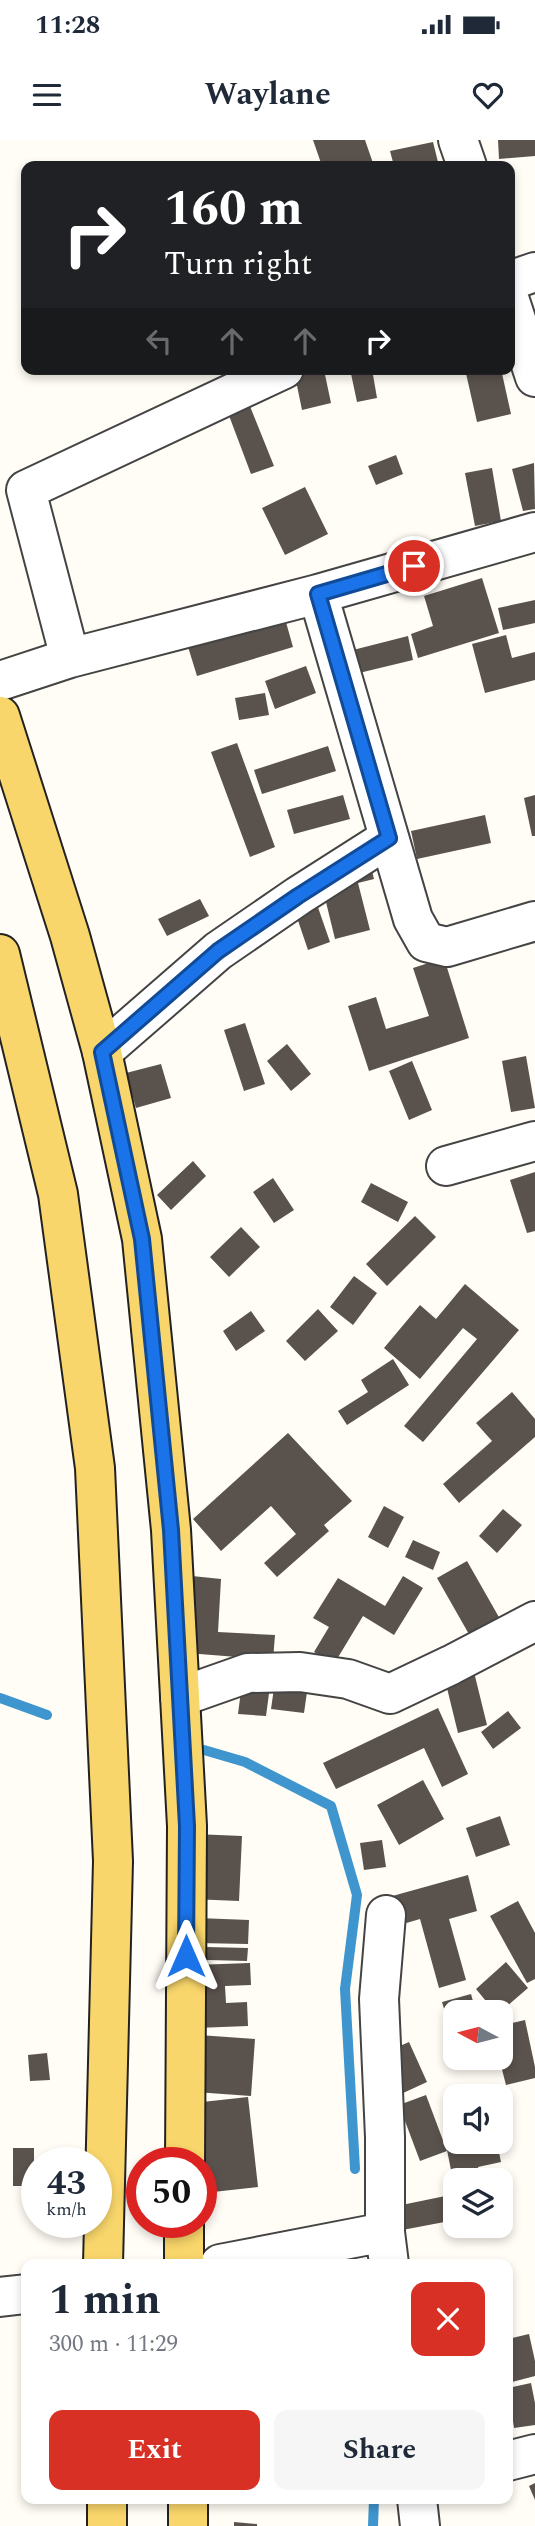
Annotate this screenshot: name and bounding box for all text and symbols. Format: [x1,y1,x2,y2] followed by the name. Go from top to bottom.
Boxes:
[35,5,100,45] text: 11:28
[204,70,331,119] text: Waylane
[28,76,66,114] icon: menu
[469,76,507,114] icon: heart
[164,172,303,247] text: 160 m
[49,189,140,280] icon: right
[164,240,312,289] text: Turn right
[140,322,178,360] icon: left
[213,322,251,360] icon: ahead
[286,322,324,360] icon: ahead
[359,322,397,360] icon: right
[384,536,444,596] pin
[395,547,433,585] icon: arrive
[149,1919,223,1993] position arrow
[443,2000,513,2070] north arrow
[443,2000,513,2238] map controls
[443,2084,513,2154] button: sound
[126,2147,217,2238] speed limit sign: 50
[47,2157,86,2210] text: 43
[443,2168,513,2238] button: layers
[46,2196,87,2223] text: km/h
[49,2269,161,2332] text: 1 min
[411,2282,485,2356] button: close
[49,2327,178,2362] text: 300 m · 11:29
[49,2410,260,2490] button: Exit
[274,2410,485,2490] button: Share

